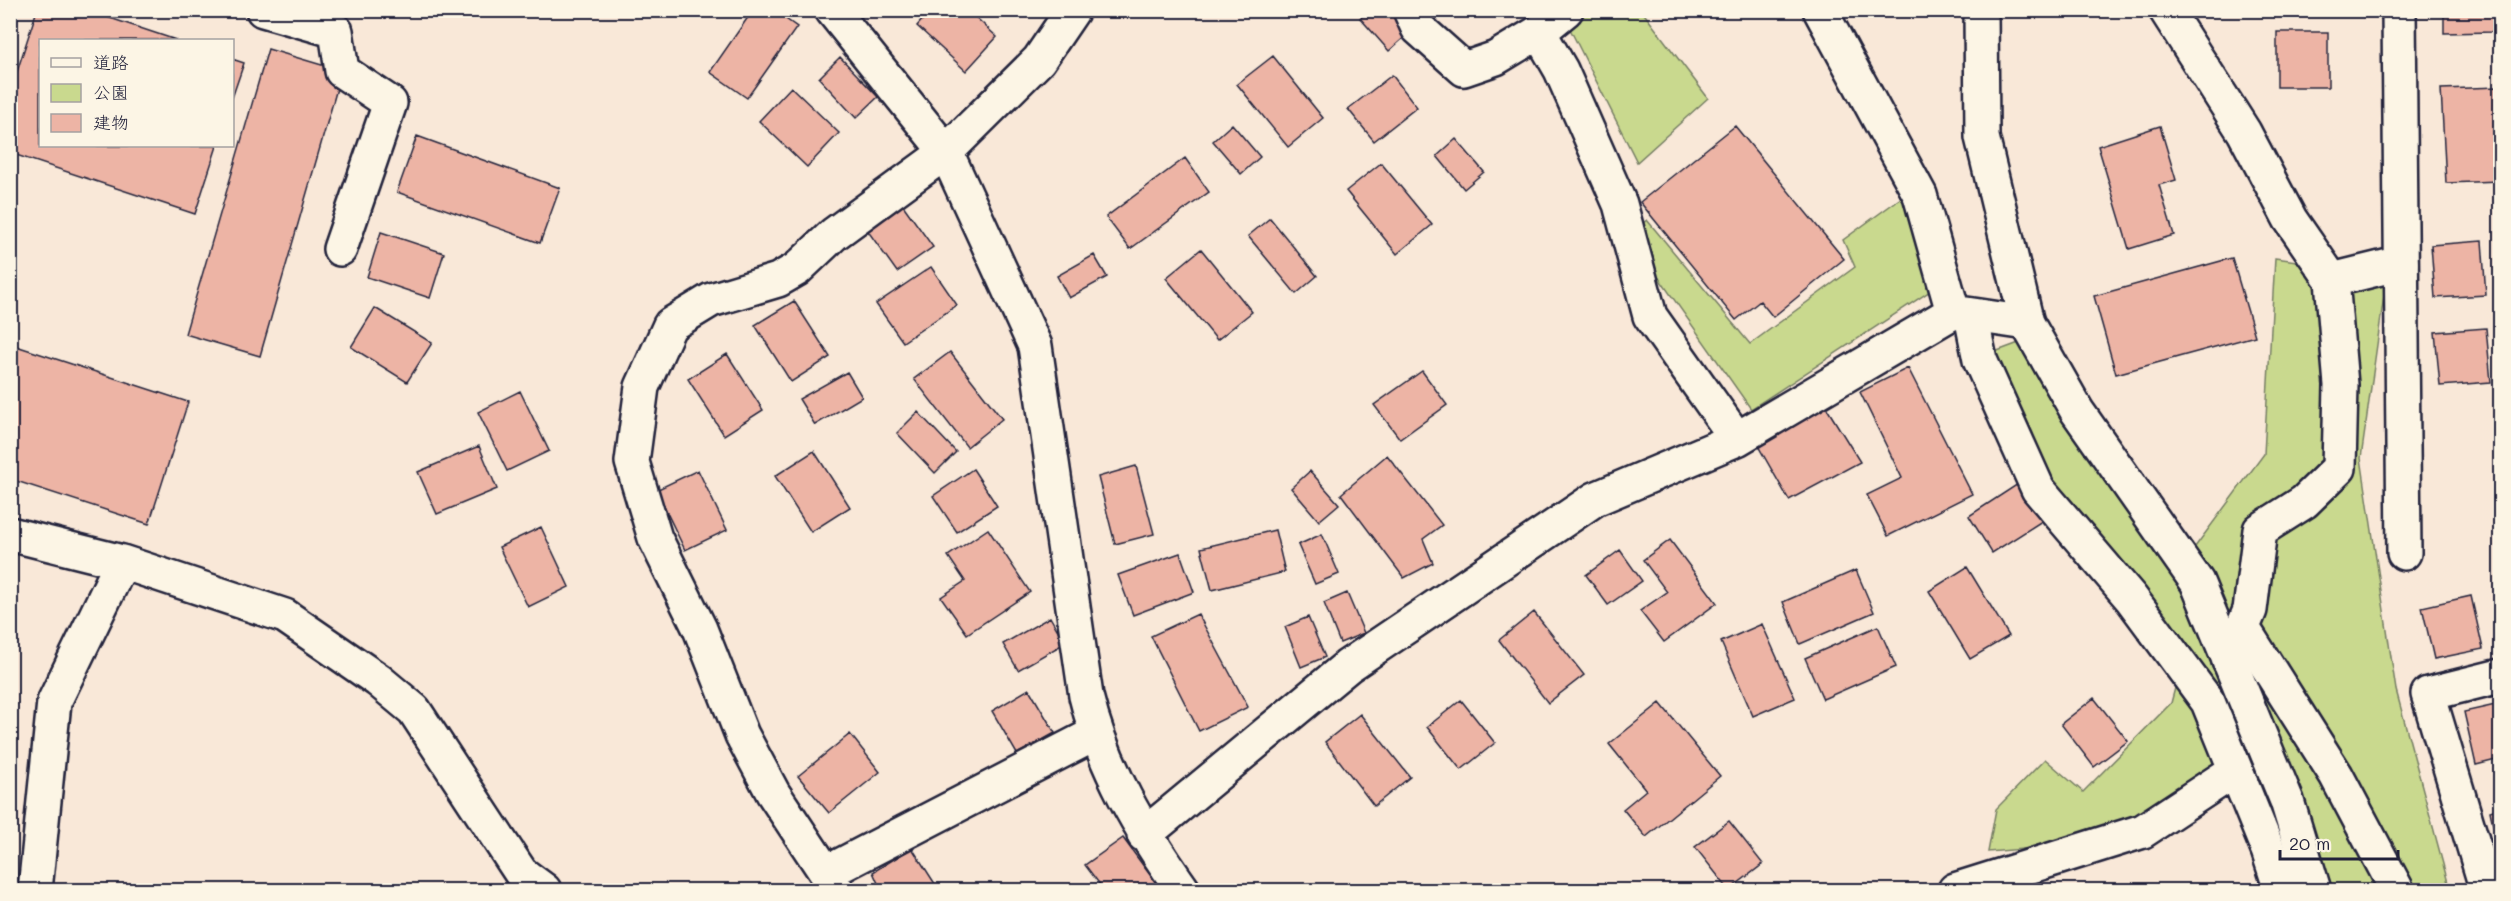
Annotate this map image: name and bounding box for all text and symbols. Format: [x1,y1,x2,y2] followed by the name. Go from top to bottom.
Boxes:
[39,39,234,147] legend
[93,50,129,74] text: 道路
[93,80,129,104] text: 公園
[93,110,129,134] text: 建物
[2280,823,2398,861] scale bar
[2289,831,2330,855] text: 20 m

